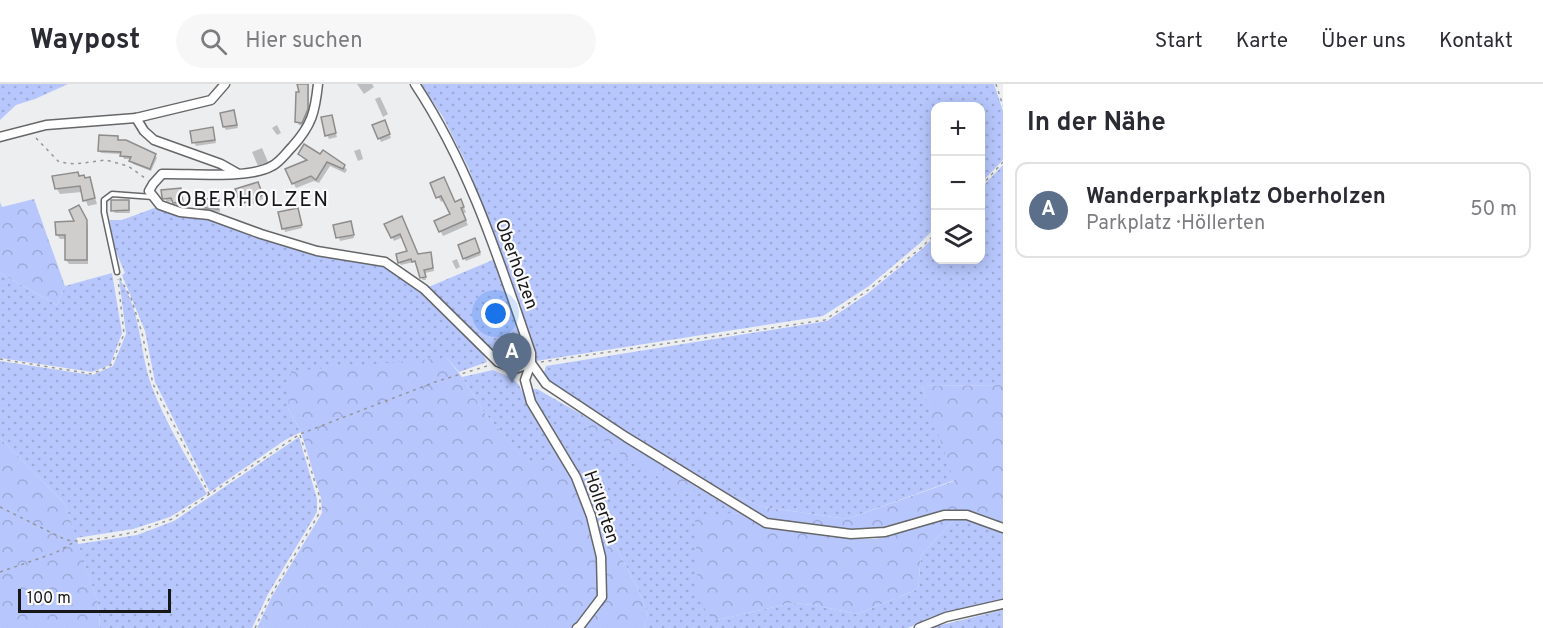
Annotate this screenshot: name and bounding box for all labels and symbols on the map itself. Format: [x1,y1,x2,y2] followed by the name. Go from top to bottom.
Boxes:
[176,187,330,214] district label: OBERHOLZEN
[489,216,543,313] street label: Oberholzen
[481,299,510,328] your location
[492,334,532,383] pin: A
[577,468,624,547] street label: Höllerten
[18,586,171,614] scale bar

